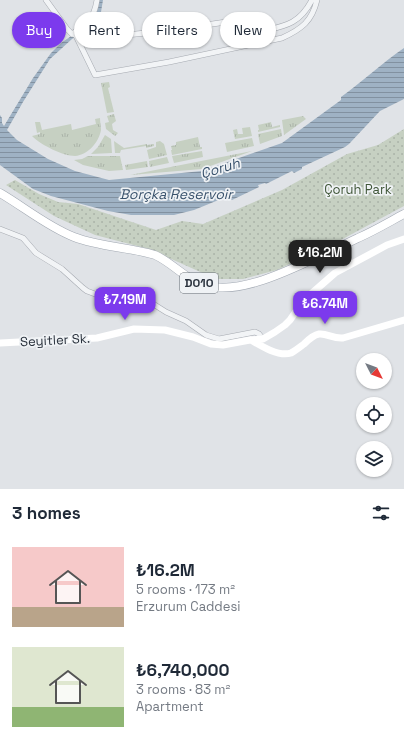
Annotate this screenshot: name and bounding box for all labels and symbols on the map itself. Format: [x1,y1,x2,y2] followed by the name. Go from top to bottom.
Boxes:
[198,153,242,182] water label: Çoruh
[324,181,392,198] park label: Çoruh Park
[119,185,234,203] water label: Borçka Reservoir
[287,240,353,274] pin: ₺16.2M
[180,273,218,293] road number: D010
[92,287,158,321] pin: ₺7.19M
[292,291,358,325] pin: ₺6.74M
[20,330,90,350] street label: Seyitler Sk.
[356,353,392,389] north arrow

